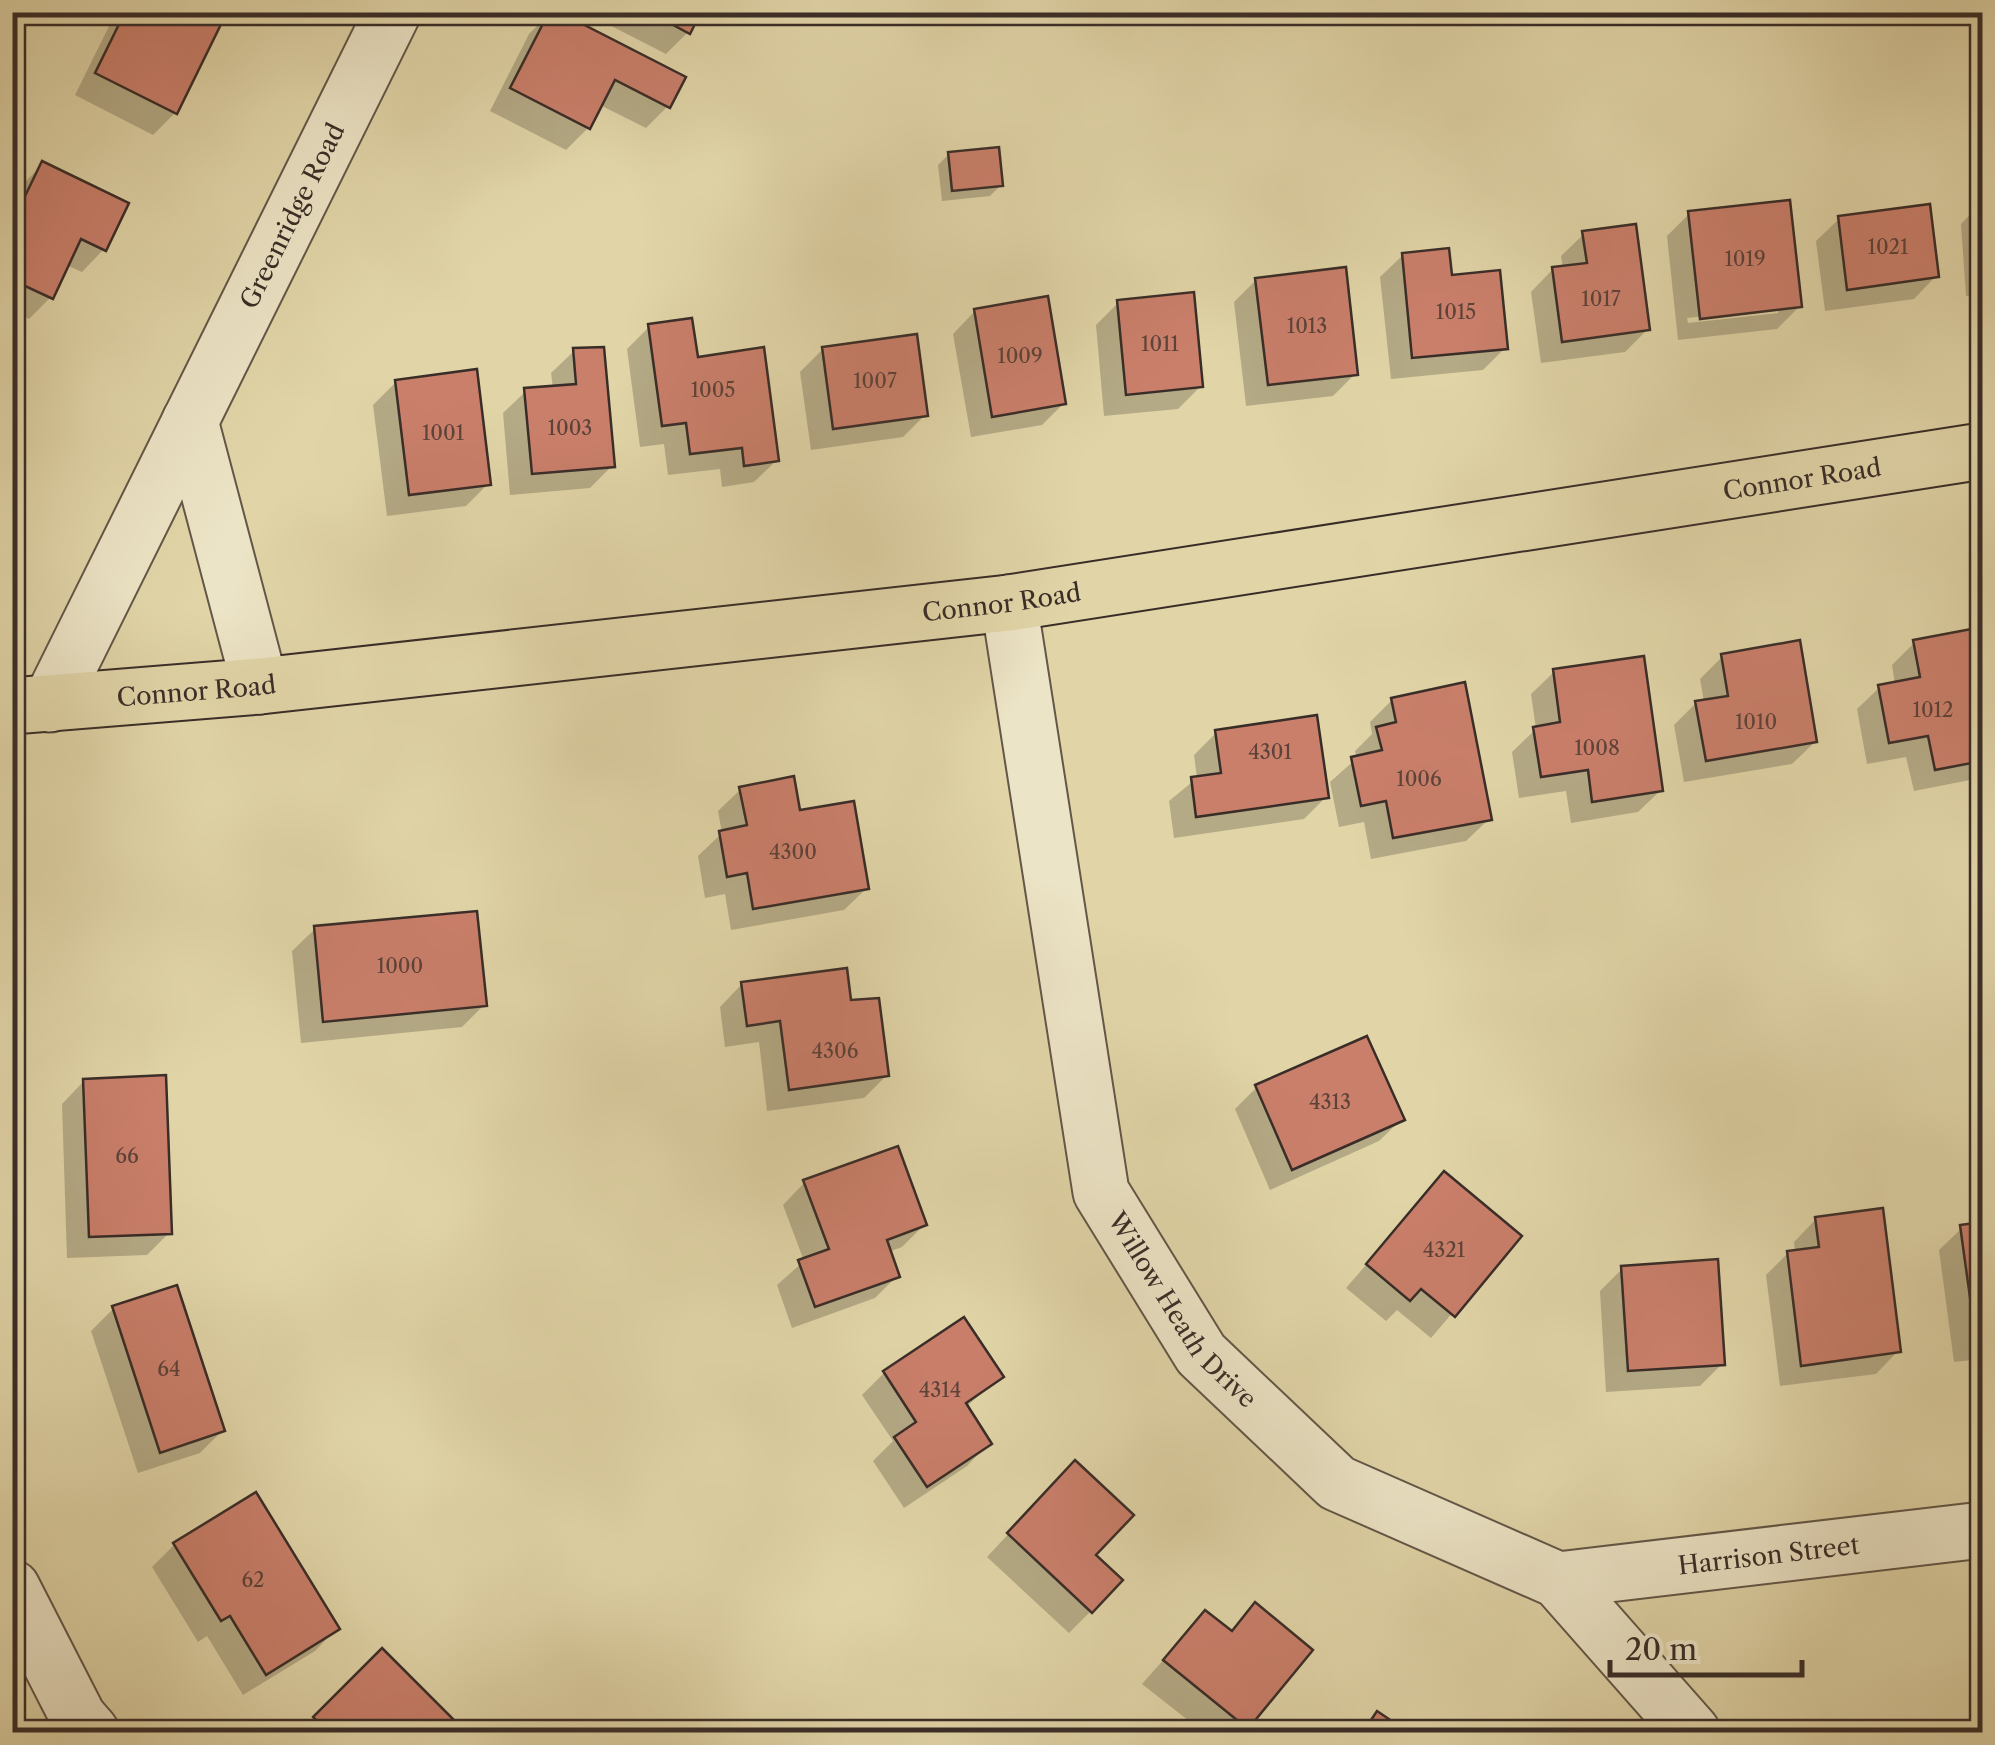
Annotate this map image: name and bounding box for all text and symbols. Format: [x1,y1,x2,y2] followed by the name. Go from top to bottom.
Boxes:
[234,118,351,314] street label: Greenridge Road
[1868,235,1909,259] house number: 1021
[1724,247,1766,271] house number: 1019
[1581,287,1621,311] house number: 1017
[1436,300,1476,324] house number: 1015
[1287,314,1327,338] house number: 1013
[1141,332,1180,356] house number: 1011
[997,344,1043,368] house number: 1009
[853,369,897,393] house number: 1007
[691,378,735,402] house number: 1005
[548,416,592,440] house number: 1003
[422,421,465,445] house number: 1001
[1721,452,1883,507] street label: Connor Road
[921,577,1083,629] street label: Connor Road
[116,669,278,714] street label: Connor Road
[1913,698,1954,722] house number: 1012
[1735,710,1777,734] house number: 1010
[1574,736,1620,760] house number: 1008
[1248,740,1292,764] house number: 4301
[1396,767,1442,791] house number: 1006
[769,840,817,864] house number: 4300
[377,954,423,978] house number: 1000
[812,1039,858,1063] house number: 4306
[1309,1090,1351,1114] house number: 4313
[115,1144,139,1168] house number: 66
[1101,1206,1263,1415] street label: Willow Heath Drive
[1423,1238,1466,1262] house number: 4321
[157,1357,181,1381] house number: 64
[919,1378,961,1402] house number: 4314
[1676,1530,1861,1582] street label: Harrison Street
[241,1568,265,1592] house number: 62
[1610,1615,1802,1677] scale bar
[1625,1631,1697,1668] text: 20 m

